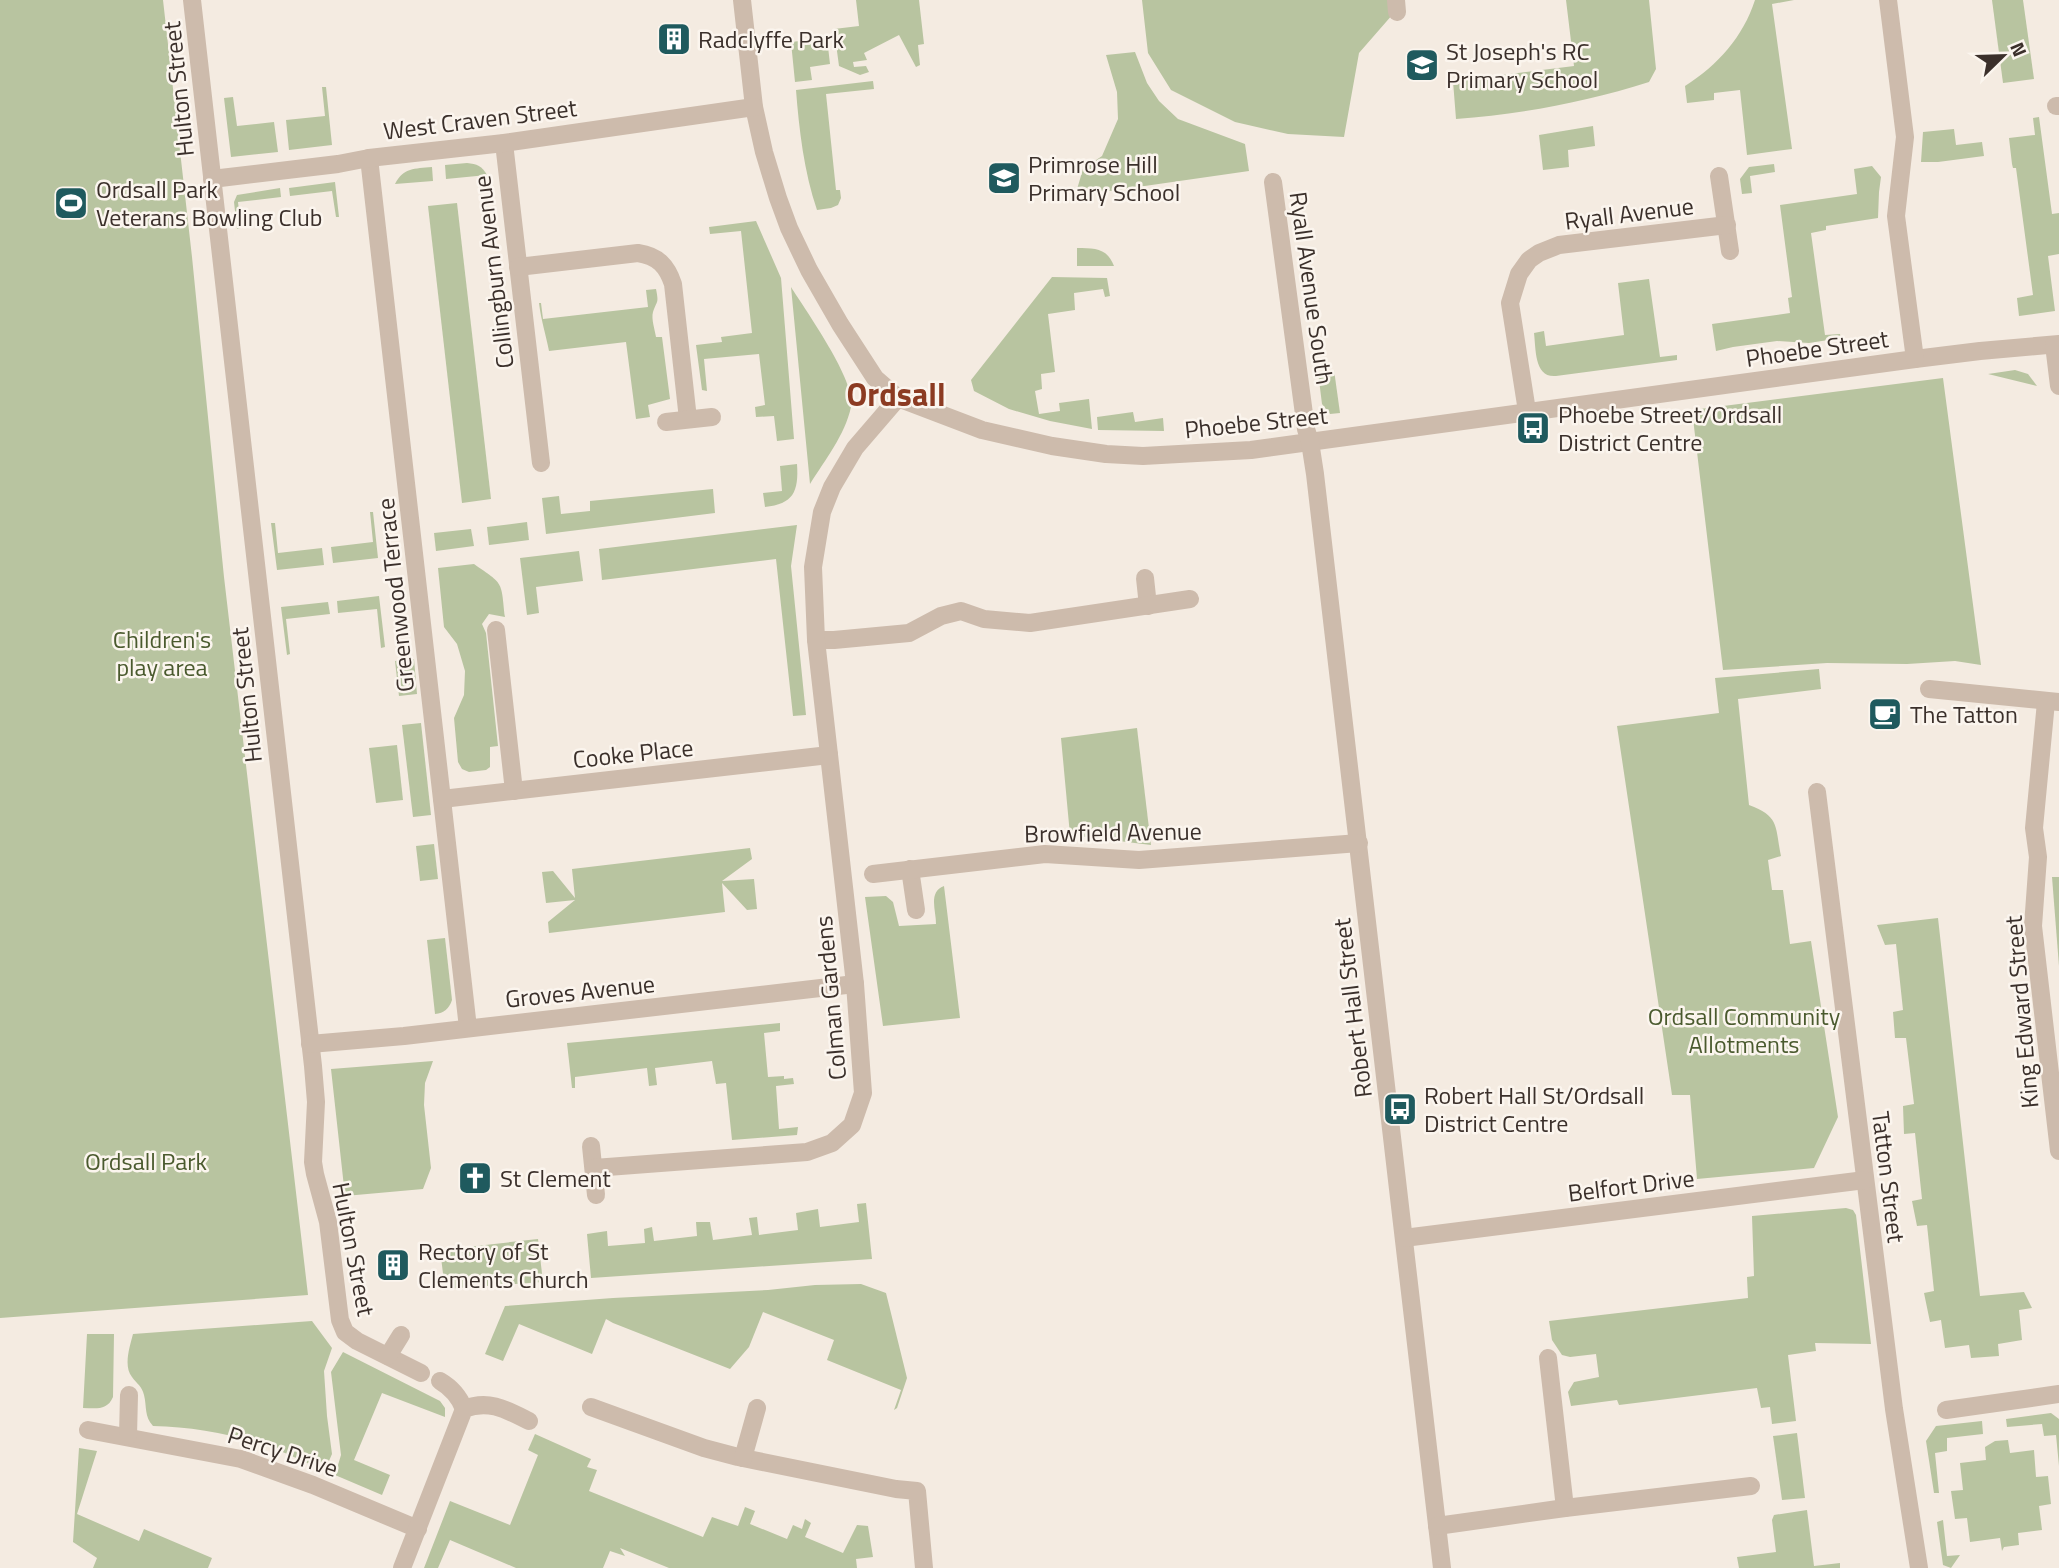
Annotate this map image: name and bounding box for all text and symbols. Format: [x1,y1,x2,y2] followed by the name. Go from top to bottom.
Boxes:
[153,19,203,158] street label: Hulton Street
[655,20,693,58] building icon: Radclyffe Park
[698,21,845,57] place label: Radclyffe Park
[1968,21,2038,91] north arrow
[1446,33,1598,97] place label: St Joseph's RC Primary School
[2003,37,2035,61] text: N
[1403,46,1441,84] school or university icon: St Joseph's RC Primary School
[381,89,579,149] street label: West Craven Street
[1028,146,1180,210] place label: Primrose Hill Primary School
[985,159,1023,197] school or university icon: Primrose Hill Primary School
[96,171,322,235] place label: Ordsall Park Veterans Bowling Club
[463,174,523,370] street label: Collingburn Avenue
[52,184,90,222] sports icon: Ordsall Park Veterans Bowling Club
[1562,187,1696,239] street label: Ryall Avenue
[1281,189,1343,387] street label: Ryall Avenue South
[1743,320,1891,376] street label: Phoebe Street
[846,370,946,418] district label: Ordsall
[1558,396,1782,460] place label: Phoebe Street/Ordsall District Centre
[1183,397,1330,447] street label: Phoebe Street
[1514,409,1552,447] bus stop icon: Phoebe Street/Ordsall District Centre
[367,496,423,694] street label: Greenwood Terrace
[113,621,211,685] park label: Children's play area
[221,625,271,764] street label: Hulton Street
[1866,695,1904,733] cafe icon: The Tatton
[1910,696,2018,732] place label: The Tatton
[571,729,695,777] street label: Cooke Place
[1024,812,1202,852] street label: Browfield Avenue
[805,914,855,1082] street label: Colman Gardens
[1995,914,2047,1110] street label: King Edward Street
[1323,916,1381,1100] street label: Robert Hall Street
[503,965,657,1017] street label: Groves Avenue
[1648,998,1841,1062] park label: Ordsall Community Allotments
[1424,1077,1644,1141] place label: Robert Hall St/Ordsall District Centre
[1381,1090,1419,1128] bus stop icon: Robert Hall St/Ordsall District Centre
[1863,1109,1915,1245] street label: Tatton Street
[85,1143,208,1179] park label: Ordsall Park
[456,1159,494,1197] church icon: St Clement
[1566,1159,1696,1211] street label: Belfort Drive
[500,1160,611,1196] place label: St Clement
[323,1179,385,1320] street label: Hulton Street
[418,1233,589,1297] place label: Rectory of St Clements Church
[374,1246,412,1284] building icon: Rectory of St Clements Church
[223,1416,343,1486] street label: Percy Drive

